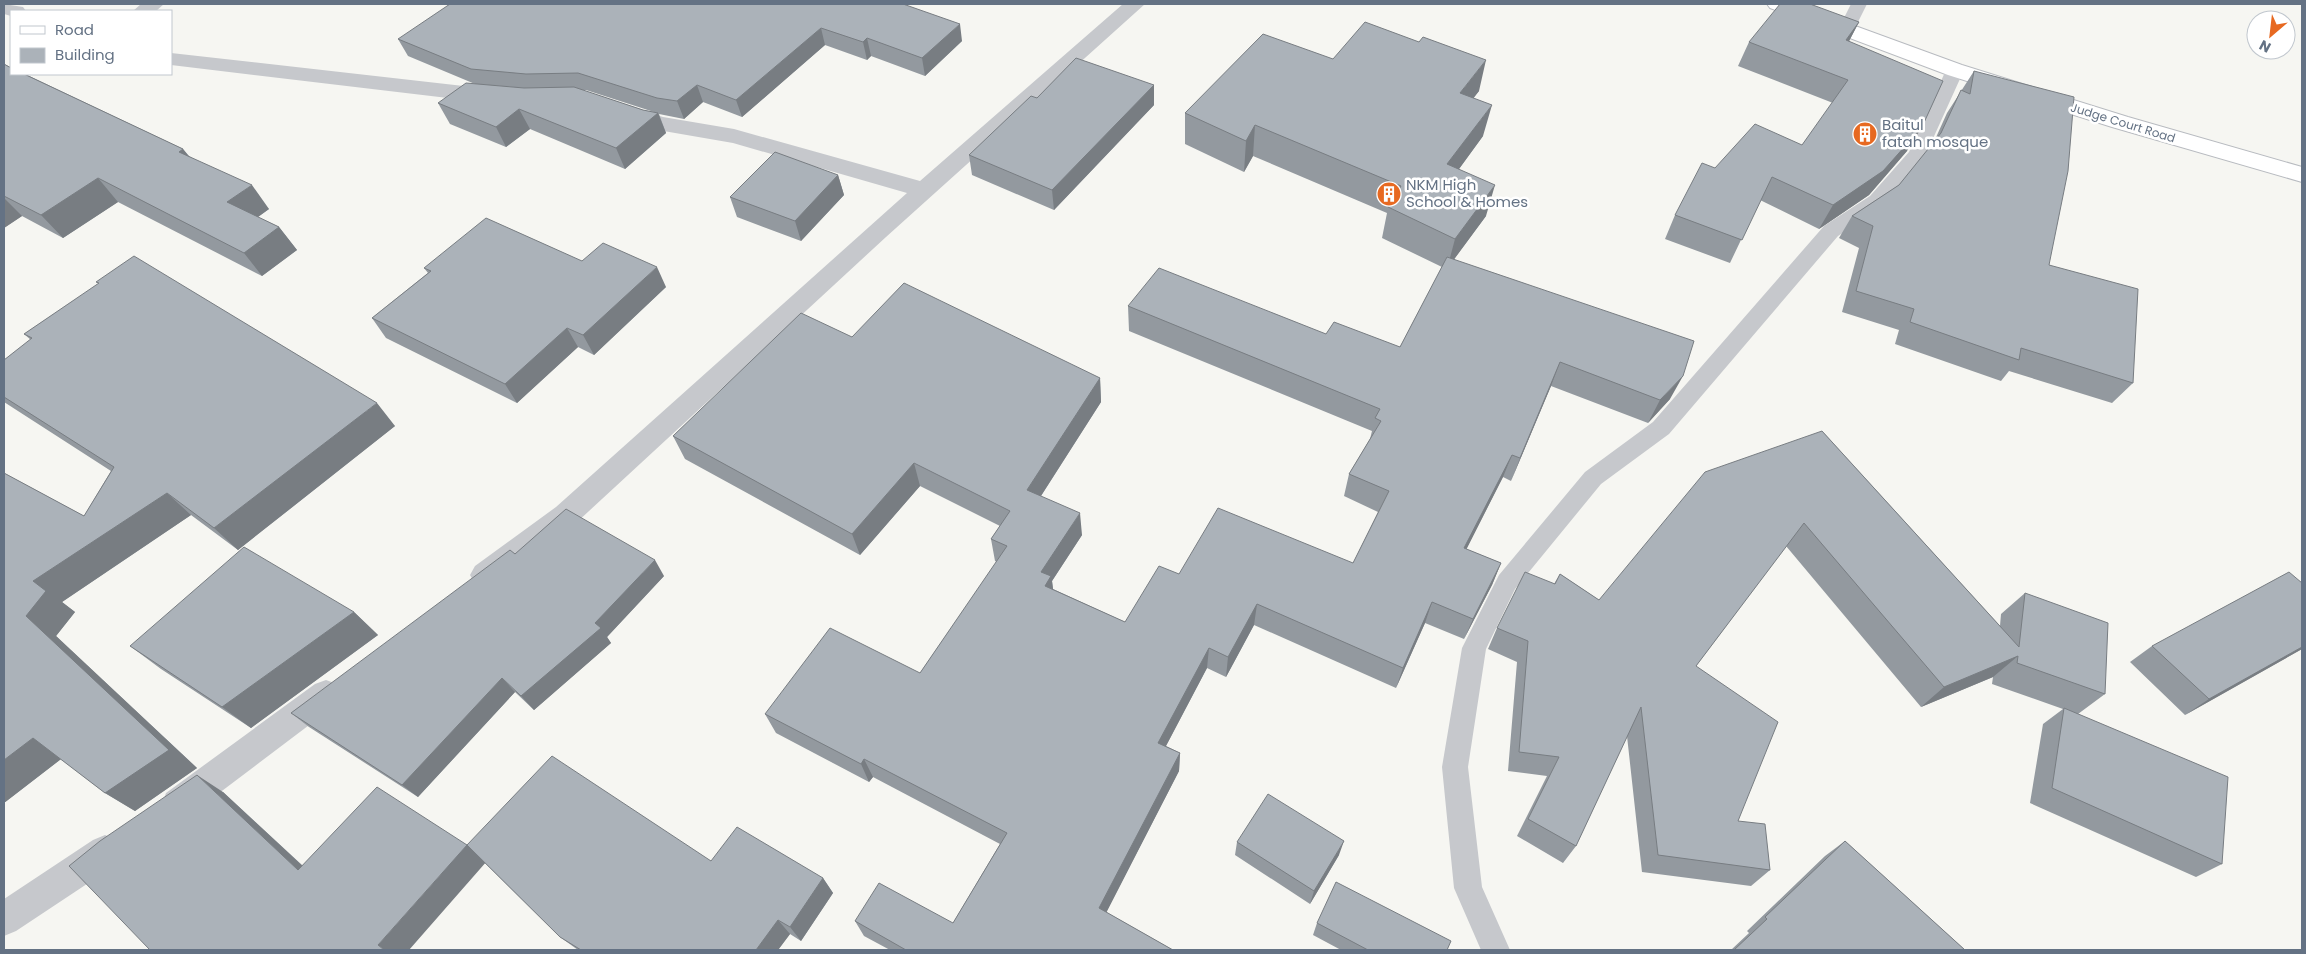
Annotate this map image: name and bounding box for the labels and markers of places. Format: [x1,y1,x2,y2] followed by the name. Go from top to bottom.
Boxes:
[1882,114,1988,152] place label: Baitul fatah mosque
[1852,121,1878,147] building icon: Baitul fatah mosque
[1406,174,1528,212] place label: NKM High School & Homes
[1376,181,1402,207] building icon: NKM High School & Homes

